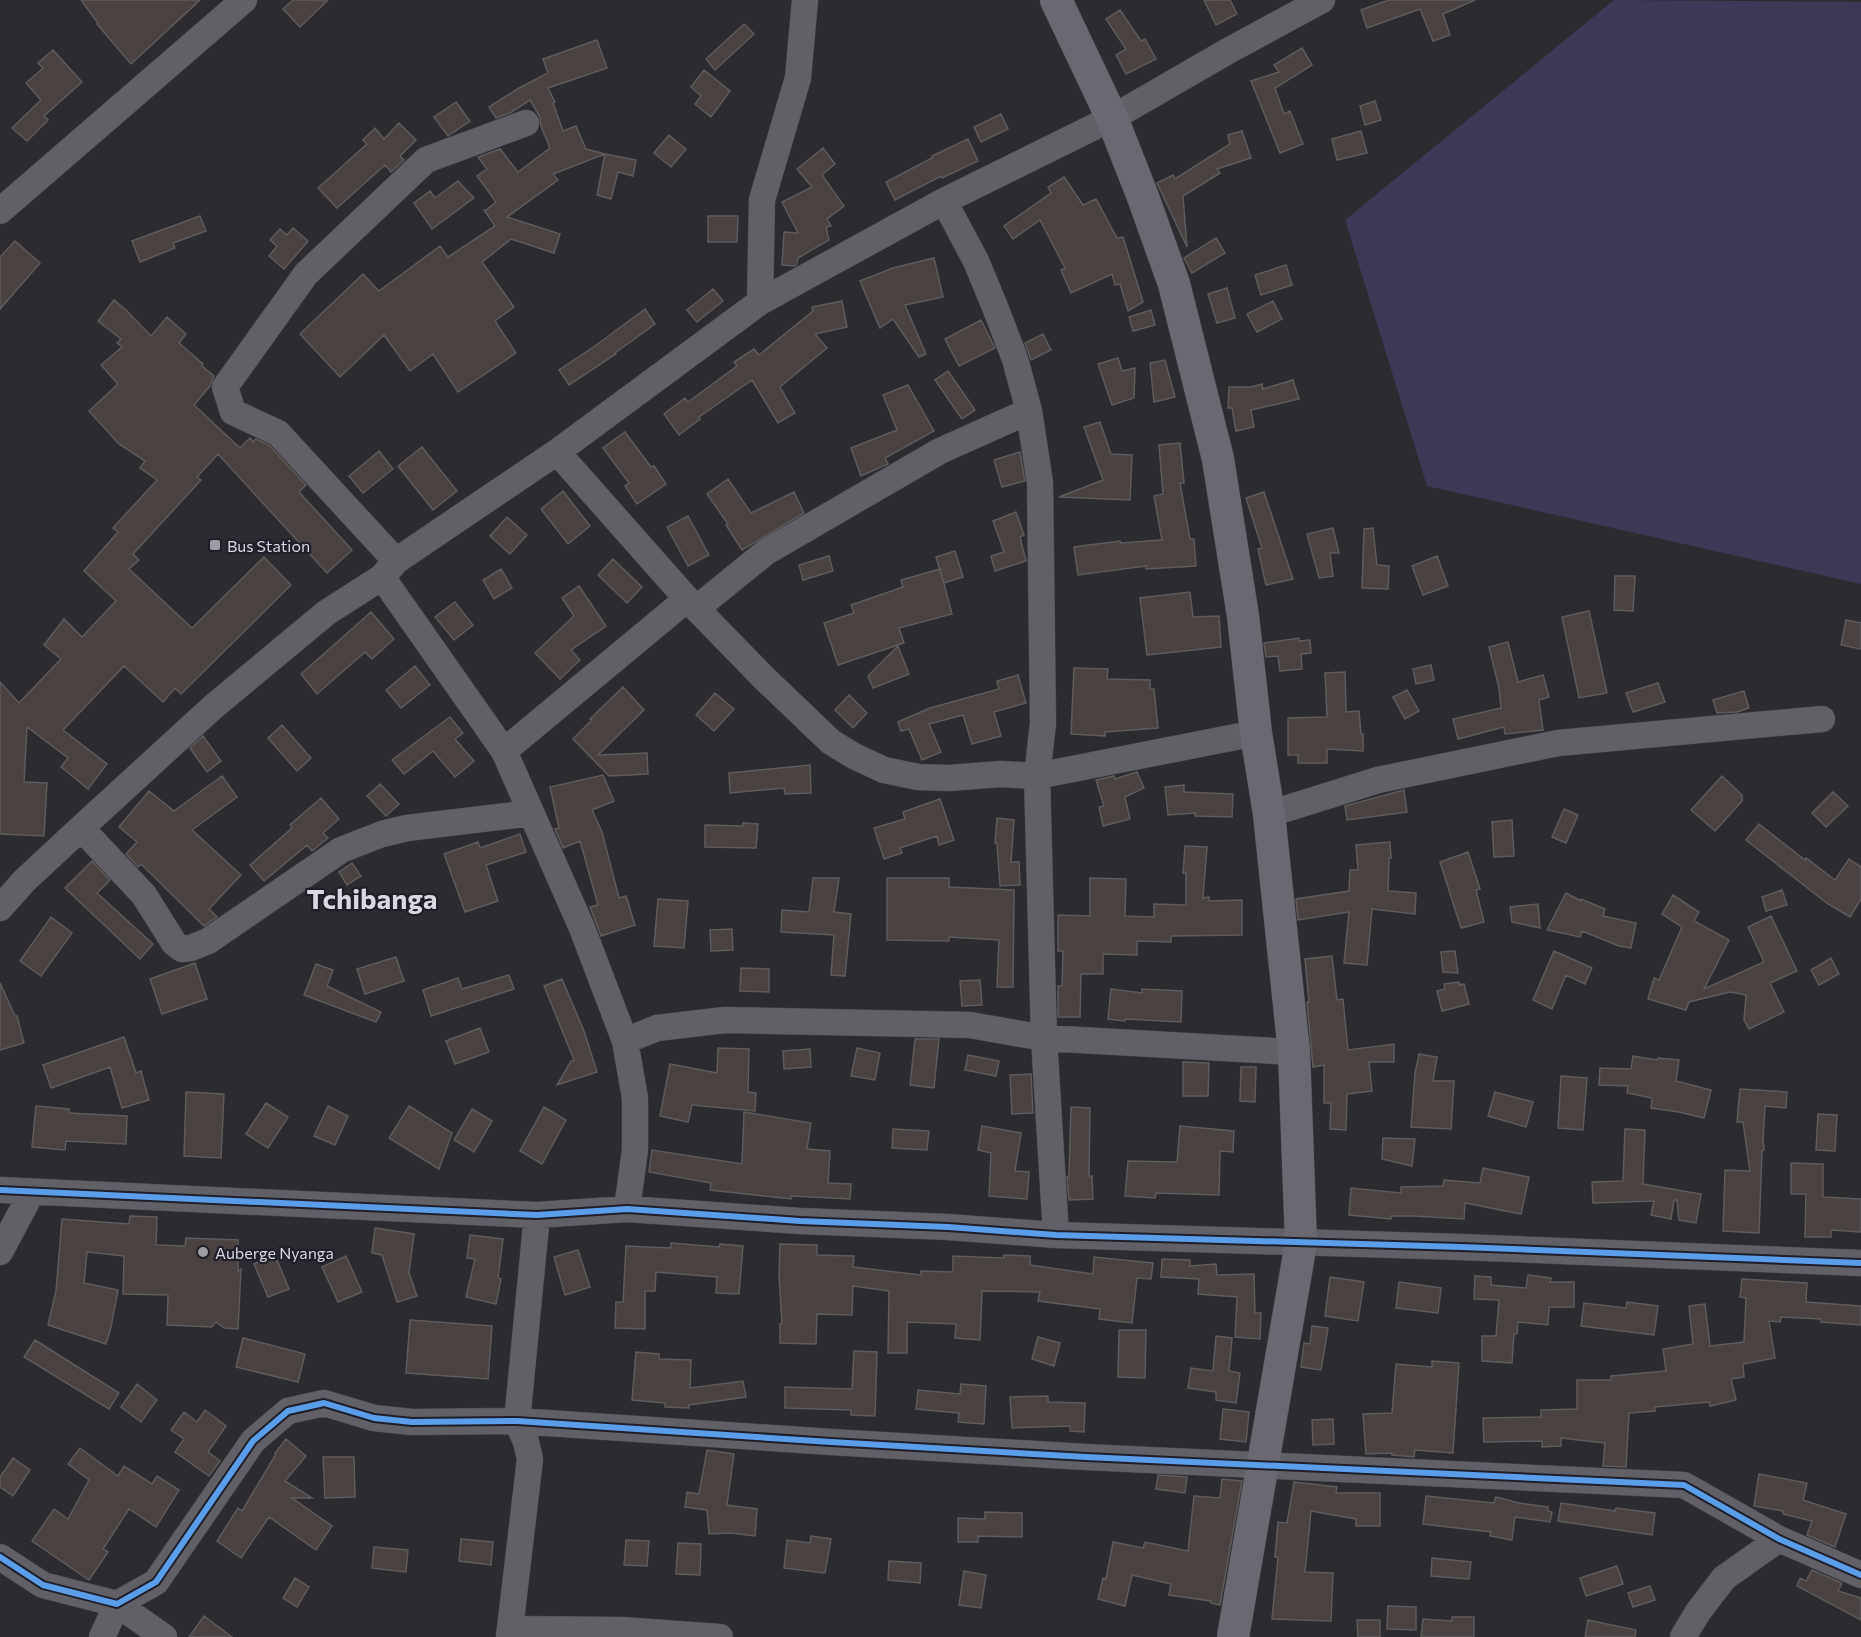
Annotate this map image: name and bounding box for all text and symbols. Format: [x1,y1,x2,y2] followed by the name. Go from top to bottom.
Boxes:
[227,536,310,555] place label: Bus Station
[208,538,222,552] marker: Bus Station
[306,881,438,915] district label: Tchibanga
[215,1243,334,1262] place label: Auberge Nyanga
[196,1245,210,1259] marker: Auberge Nyanga

